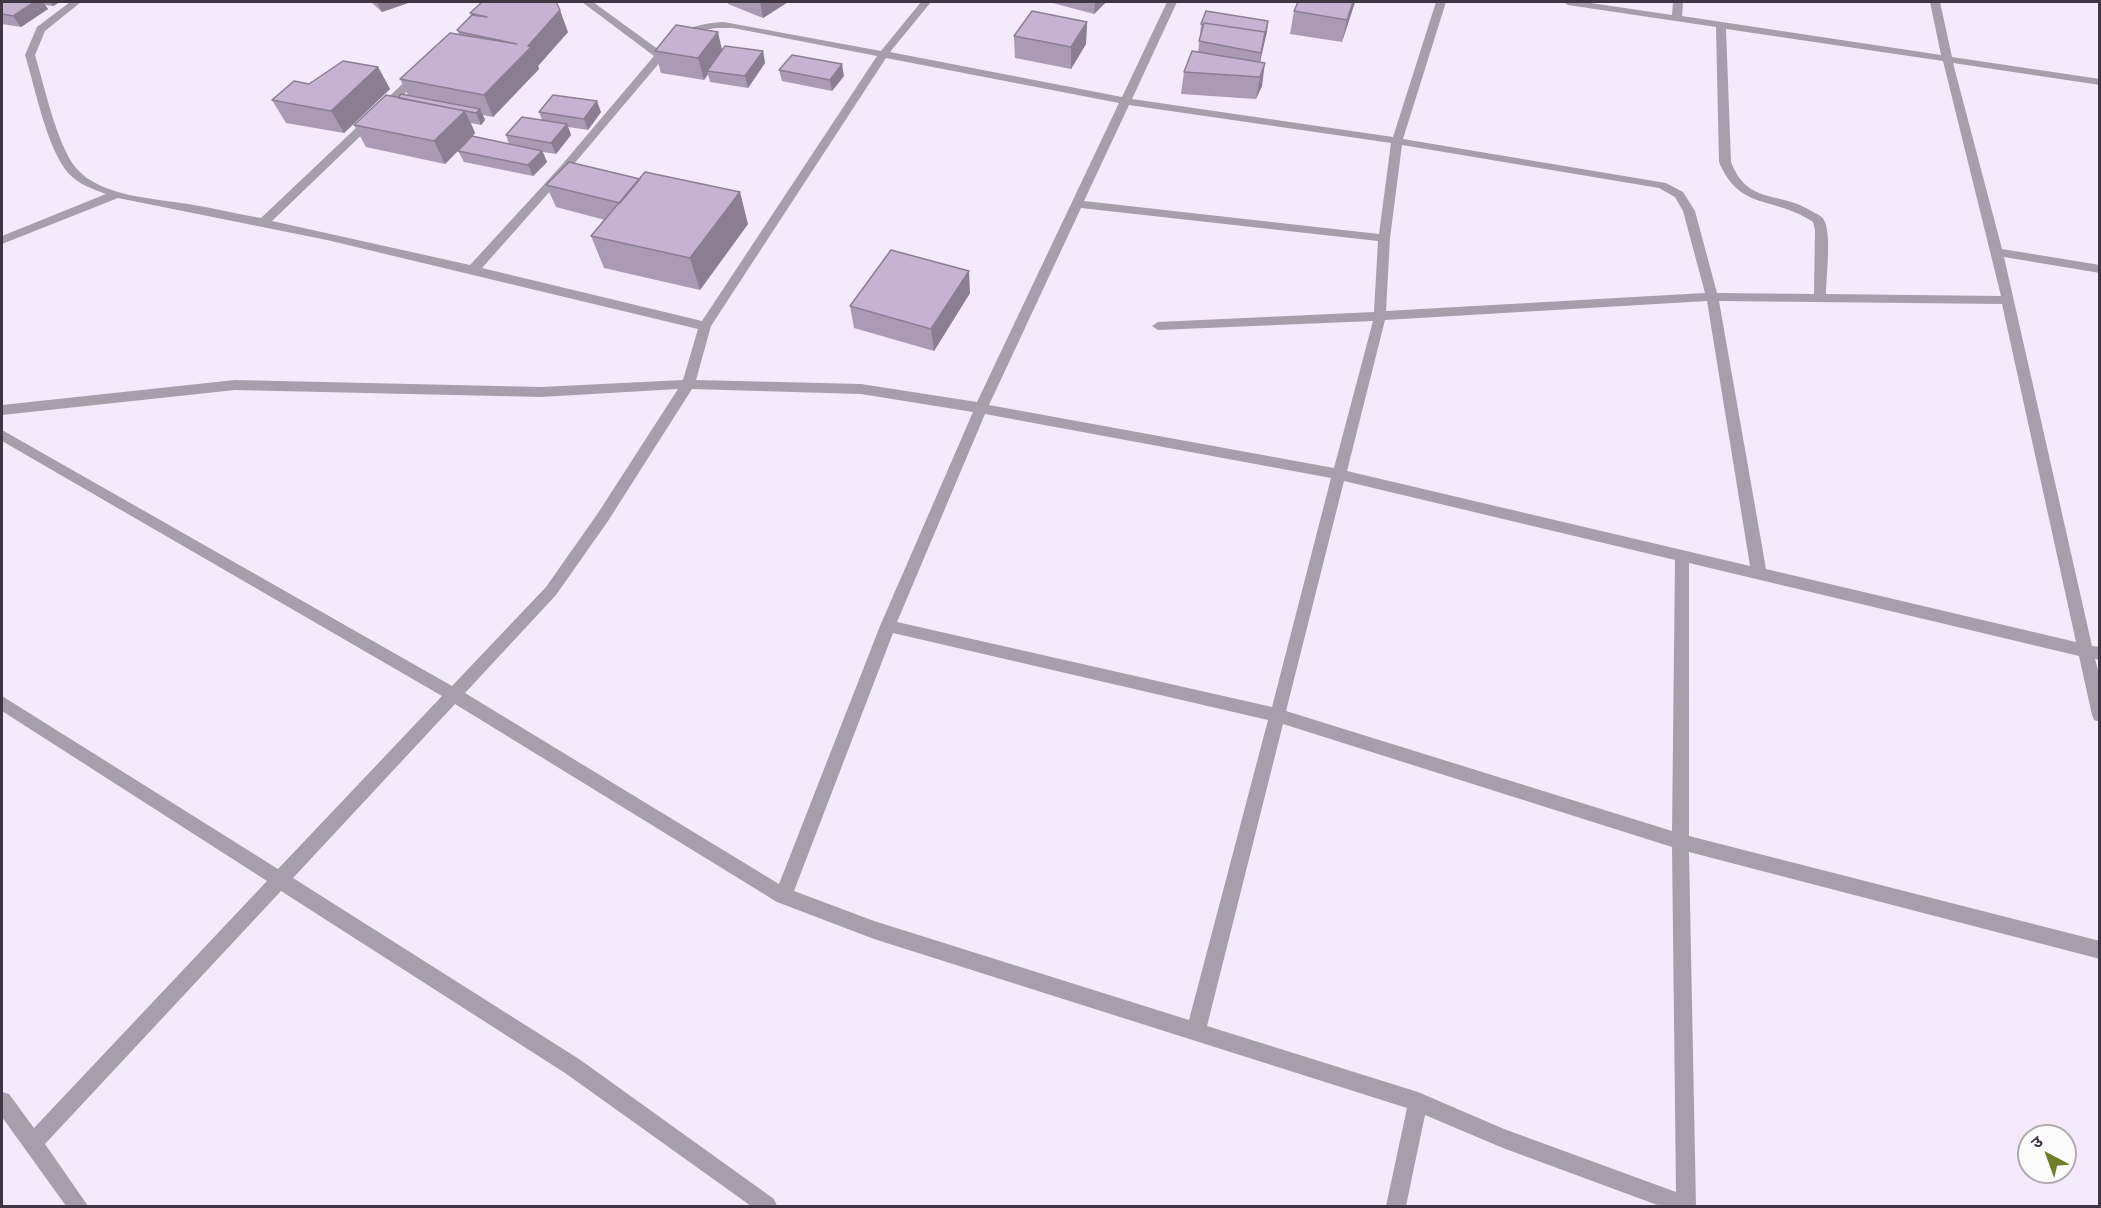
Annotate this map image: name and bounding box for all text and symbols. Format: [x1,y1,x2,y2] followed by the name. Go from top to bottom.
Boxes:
[2017,1124,2077,1184] north arrow
[2026,1131,2047,1153] text: उ

